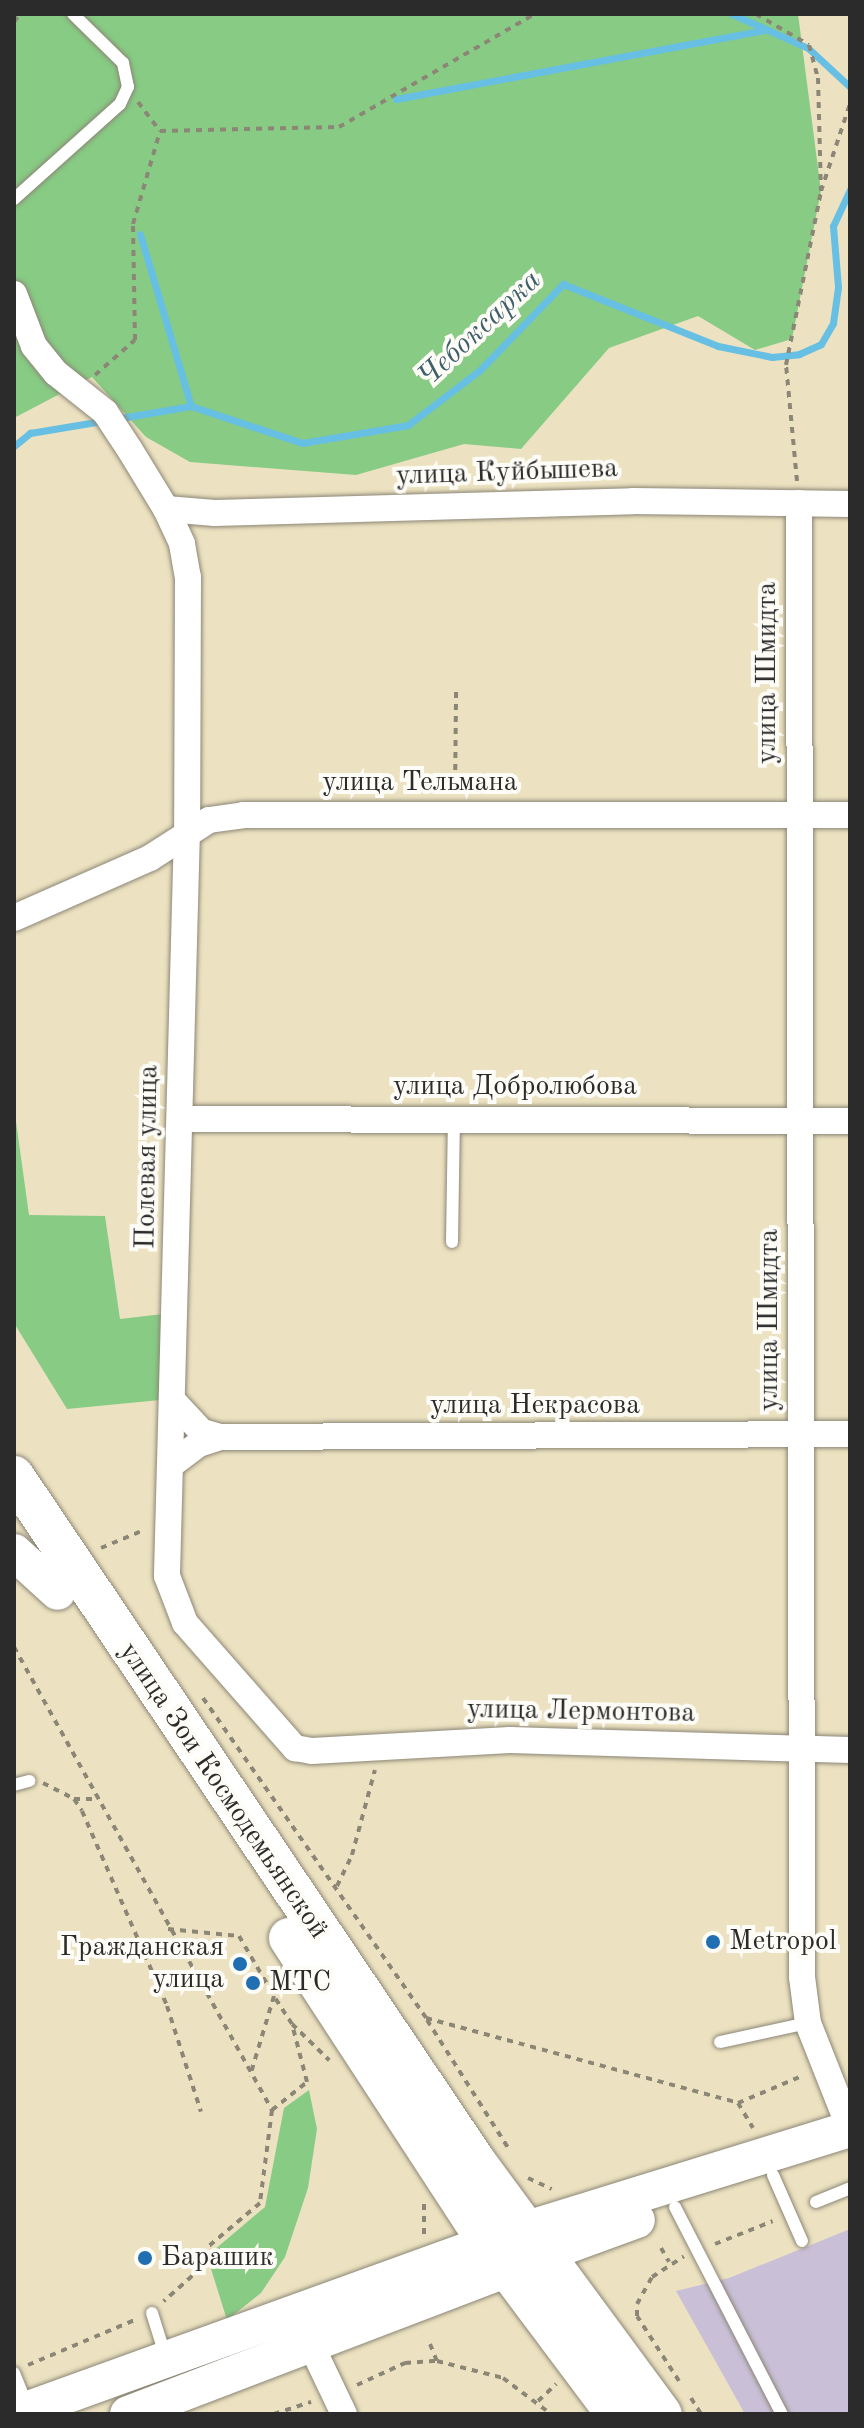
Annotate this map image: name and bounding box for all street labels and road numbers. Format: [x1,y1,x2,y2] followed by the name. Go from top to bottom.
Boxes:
[395,452,619,494] street label: улица Куйбышева
[751,582,785,764] street label: улица Шмидта
[322,766,518,800] street label: улица Тельмана
[130,1065,166,1249] street label: Полевая улица
[393,1070,637,1104] street label: улица Добролюбова
[753,1229,787,1411] street label: улица Шмидта
[430,1389,640,1423] street label: улица Некрасова
[111,1636,335,1946] street label: улица Зои Космодемьянской
[467,1693,695,1731] street label: улица Лермонтова

